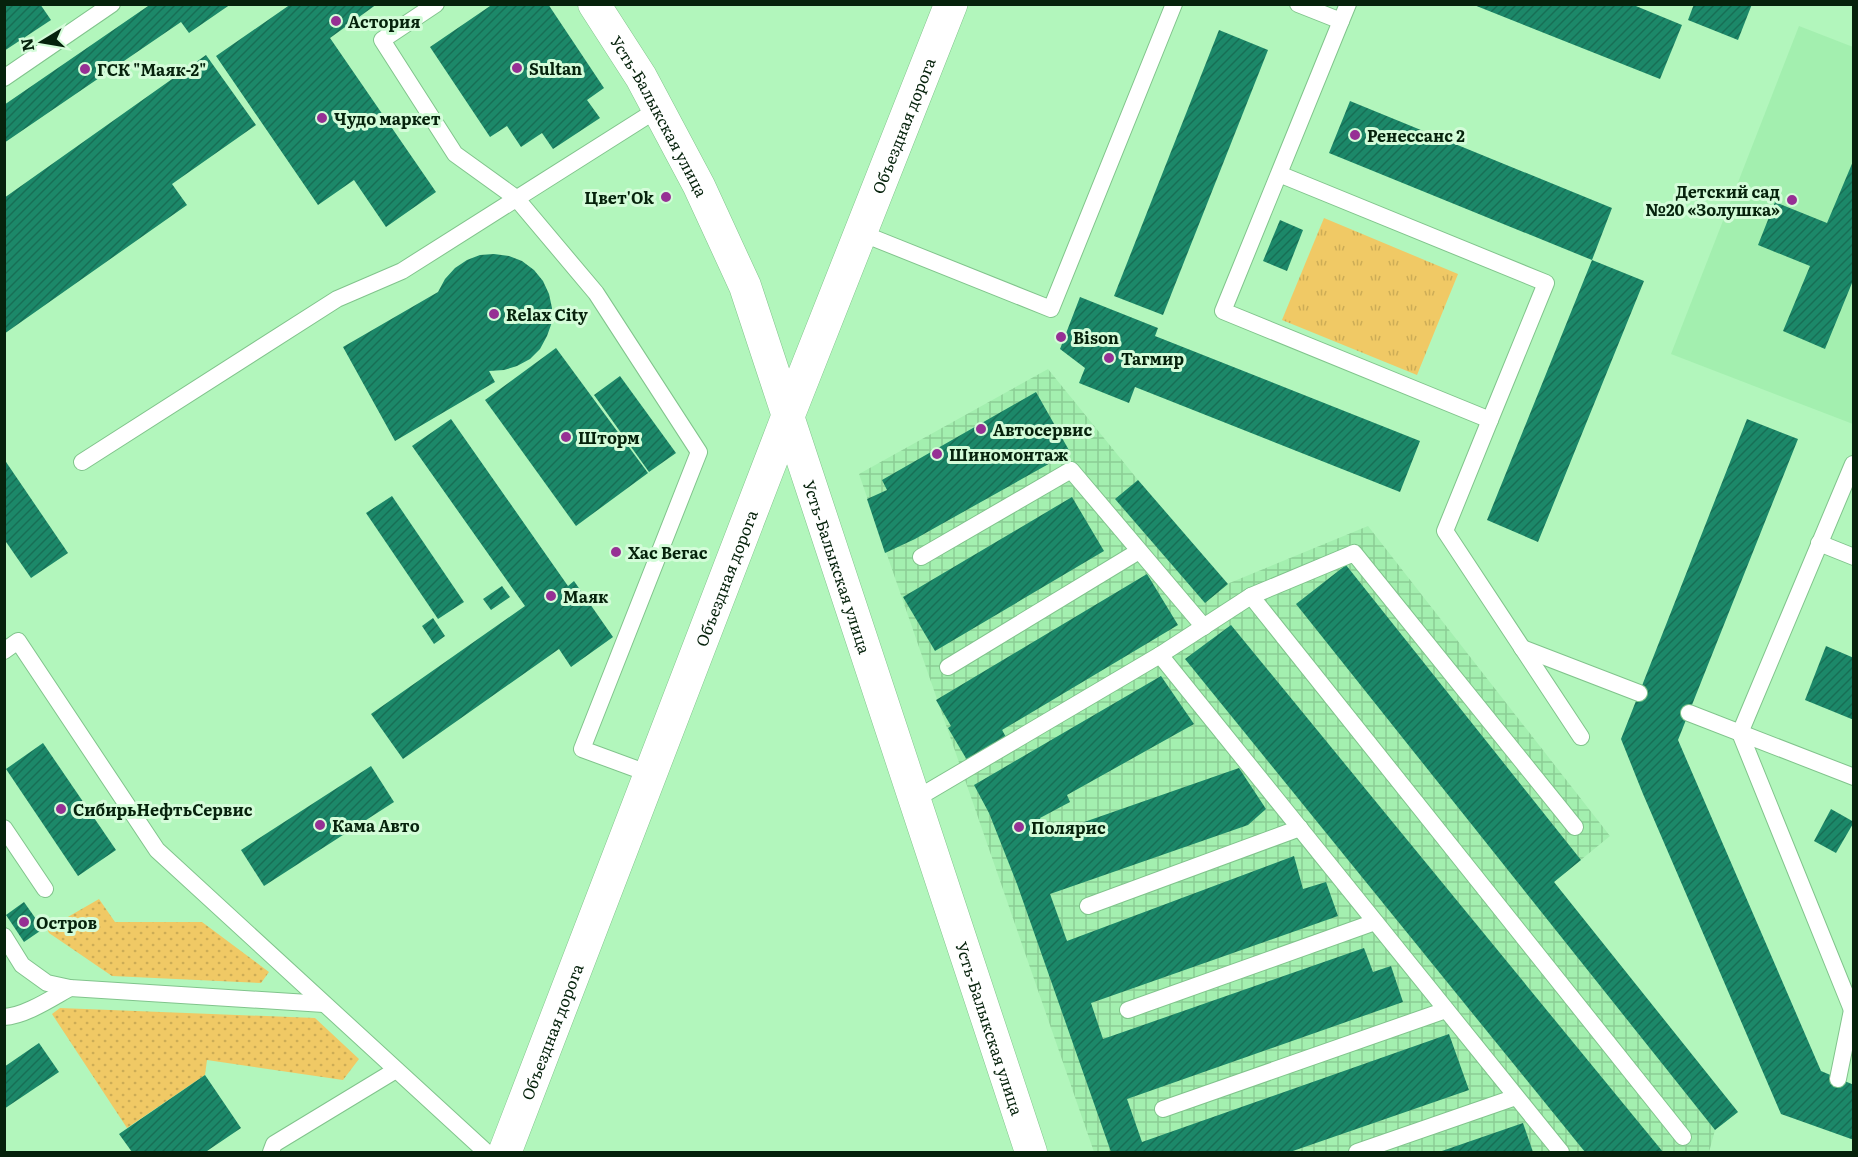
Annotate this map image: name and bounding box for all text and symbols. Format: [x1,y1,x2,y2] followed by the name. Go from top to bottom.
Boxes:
[348,9,421,33] place label: Астория
[12,12,72,72] north arrow
[329,14,343,28] marker: Астория
[605,30,714,201] street label: Усть-Балыкская улица
[13,36,39,54] text: N
[865,53,941,197] street label: Объездная дорога
[529,56,582,80] place label: Sultan
[97,57,206,81] place label: ГСК "Маяк-2"
[510,61,524,75] marker: Sultan
[78,62,92,76] marker: ГСК "Маяк-2"
[334,106,441,130] place label: Чудо маркет
[315,111,329,125] marker: Чудо маркет
[1367,123,1465,147] place label: Ренессанс 2
[1348,128,1362,142] marker: Ренессанс 2
[1645,179,1780,221] place label: Детский сад №20 «Золушка»
[584,185,654,209] place label: Цвет'Ok
[659,190,673,204] marker: Цвет'Ok
[1785,193,1799,207] marker: Детский сад №20 «Золушка»
[506,302,588,326] place label: Relax City
[487,307,501,321] marker: Relax City
[1073,325,1119,349] place label: Bison
[1054,330,1068,344] marker: Bison
[1121,346,1184,370] place label: Тагмир
[1102,351,1116,365] marker: Тагмир
[993,417,1092,441] place label: Автосервис
[974,422,988,436] marker: Автосервис
[578,425,640,449] place label: Шторм
[559,430,573,444] marker: Шторм
[949,442,1069,466] place label: Шиномонтаж
[930,447,944,461] marker: Шиномонтаж
[798,477,878,657] street label: Усть-Балыкская улица
[689,506,763,650] street label: Объездная дорога
[628,540,708,564] place label: Хас Вегас
[609,545,623,559] marker: Хас Вегас
[563,584,609,608] place label: Маяк
[544,589,558,603] marker: Маяк
[73,797,253,821] place label: СибирьНефтьСервис
[54,802,68,816] marker: СибирьНефтьСервис
[332,813,420,837] place label: Кама Авто
[1031,815,1106,839] place label: Полярис
[313,818,327,832] marker: Кама Авто
[1012,820,1026,834] marker: Полярис
[36,910,98,934] place label: Остров
[17,915,31,929] marker: Остров
[950,938,1030,1119] street label: Усть-Балыкская улица
[514,959,589,1103] street label: Объездная дорога

